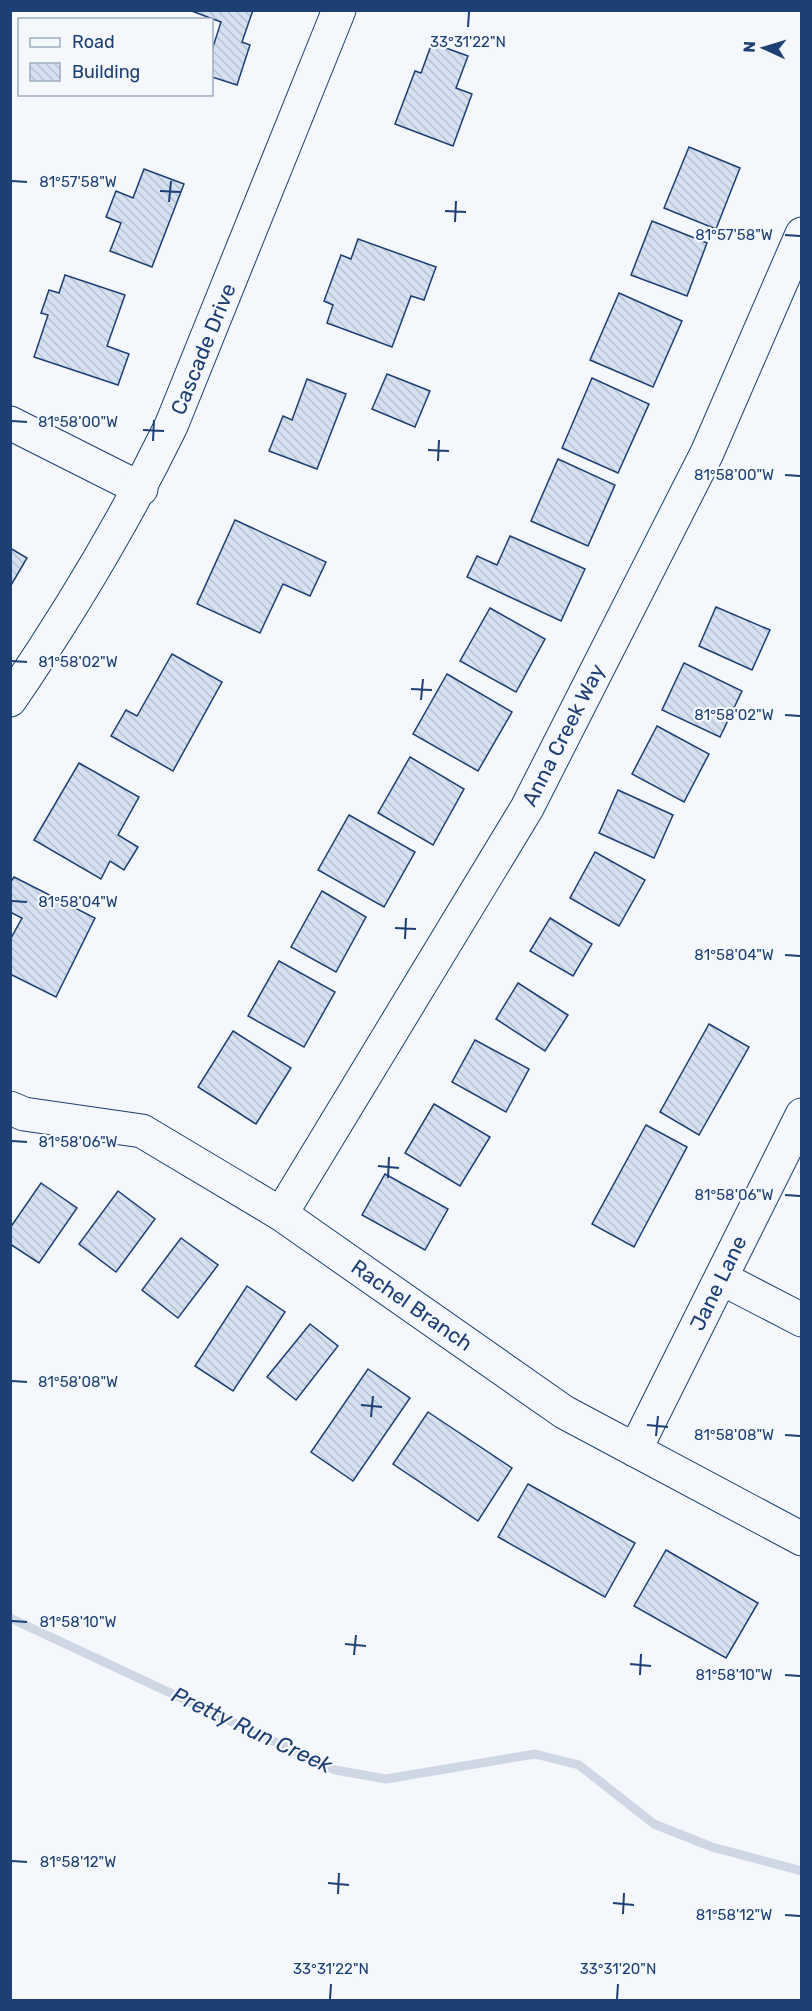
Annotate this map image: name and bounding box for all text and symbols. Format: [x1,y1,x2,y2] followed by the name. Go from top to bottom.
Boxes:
[18,18,213,96] legend
[734,18,794,78] north arrow
[72,31,115,53] text: Road
[430,33,506,51] text: 33°31'22"N
[740,41,759,53] text: N
[72,61,140,83] text: Building
[39,173,117,191] text: 81°57'58"W
[695,226,773,244] text: 81°57'58"W
[165,280,241,418] street label: Cascade Drive
[38,413,118,431] text: 81°58'00"W
[694,466,774,484] text: 81°58'00"W
[38,653,118,671] text: 81°58'02"W
[516,659,610,810] street label: Anna Creek Way
[694,706,774,724] text: 81°58'02"W
[38,893,118,911] text: 81°58'04"W
[694,946,774,964] text: 81°58'04"W
[38,1133,118,1151] text: 81°58'06"W
[694,1186,774,1204] text: 81°58'06"W
[684,1232,752,1334] street label: Jane Lane
[347,1254,477,1356] street label: Rachel Branch
[38,1373,118,1391] text: 81°58'08"W
[694,1426,774,1444] text: 81°58'08"W
[39,1613,117,1631] text: 81°58'10"W
[695,1666,773,1684] text: 81°58'10"W
[168,1681,337,1779] water label: Pretty Run Creek
[40,1853,116,1871] text: 81°58'12"W
[696,1906,772,1924] text: 81°58'12"W
[293,1960,369,1978] text: 33°31'22"N
[580,1960,656,1978] text: 33°31'20"N

